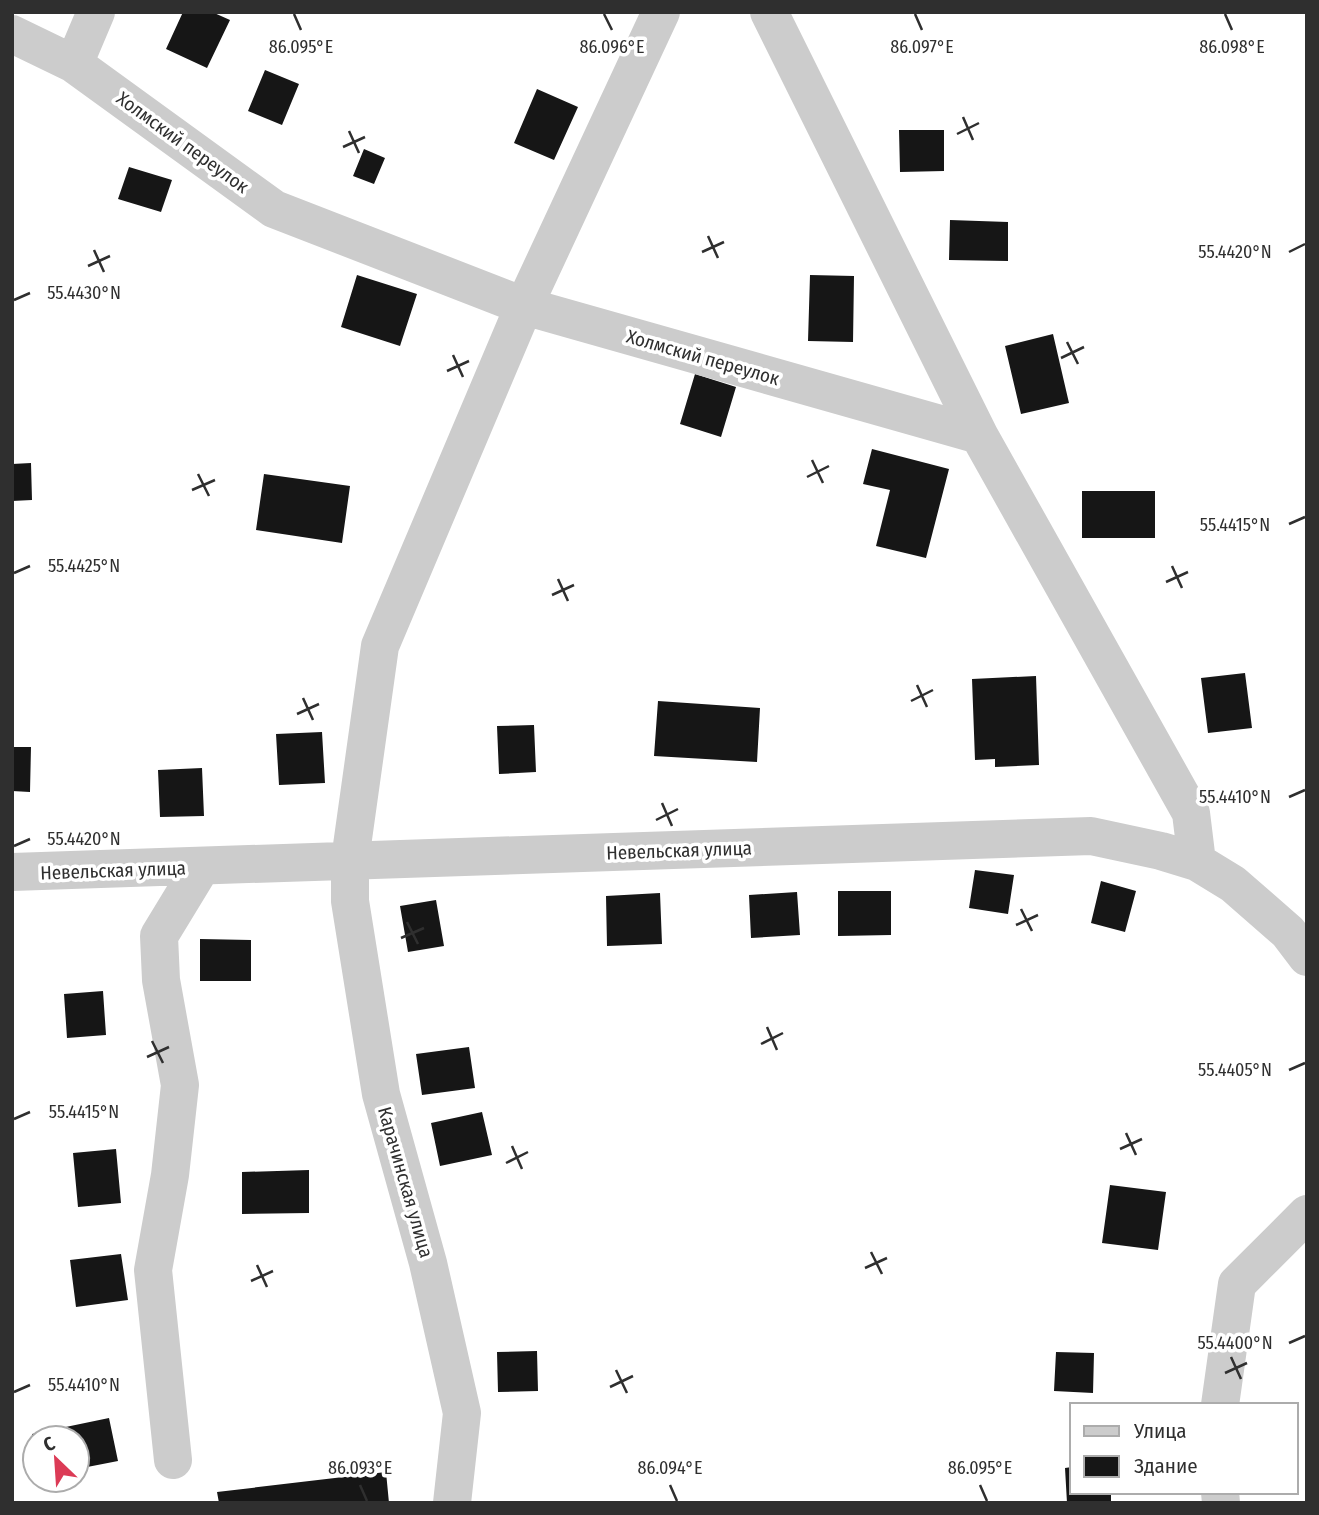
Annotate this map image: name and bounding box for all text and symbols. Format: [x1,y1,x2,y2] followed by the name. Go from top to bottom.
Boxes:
[269,36,333,58] text: 86.095°E
[579,36,645,58] text: 86.096°E
[890,36,954,58] text: 86.097°E
[1199,36,1265,58] text: 86.098°E
[112,87,253,198] street label: Холмский переулок
[1198,241,1272,263] text: 55.4420°N
[47,282,121,304] text: 55.4430°N
[624,325,782,390] street label: Холмский переулок
[1200,514,1270,536] text: 55.4415°N
[48,555,120,577] text: 55.4425°N
[1199,786,1271,808] text: 55.4410°N
[47,828,121,850] text: 55.4420°N
[606,836,752,865] street label: Невельская улица
[40,856,186,885] street label: Невельская улица
[1198,1059,1272,1081] text: 55.4405°N
[49,1101,119,1123] text: 55.4415°N
[373,1104,438,1260] street label: Карачинская улица
[1197,1332,1273,1354] text: 55.4400°N
[48,1374,120,1396] text: 55.4410°N
[1070,1403,1298,1494] legend
[1133,1418,1187,1444] text: Улица
[21,1424,91,1494] north arrow
[40,1432,58,1457] text: С
[1134,1453,1198,1479] text: Здание
[328,1457,392,1479] text: 86.093°E
[638,1457,702,1479] text: 86.094°E
[948,1457,1012,1479] text: 86.095°E

